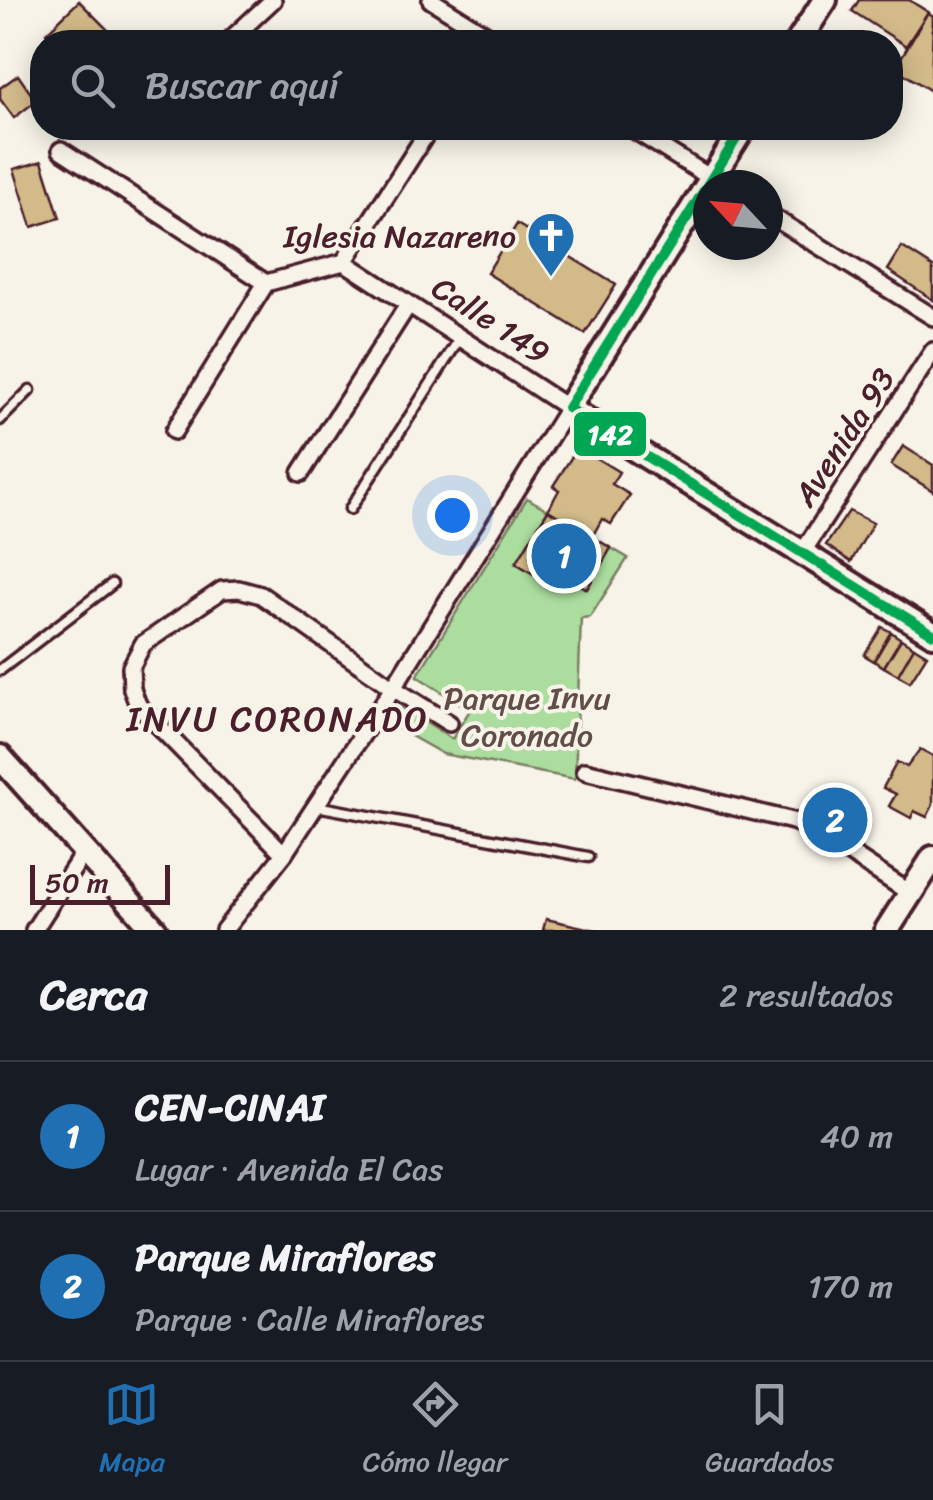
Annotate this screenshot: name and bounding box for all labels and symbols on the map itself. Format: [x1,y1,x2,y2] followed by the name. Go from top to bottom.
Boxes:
[693,170,783,260] north arrow
[283,208,516,265] place label: Iglesia Nazareno
[525,210,577,278] church icon: Iglesia Nazareno
[420,260,562,380] street label: Calle 149
[777,356,911,519] street label: Avenida 93
[572,410,648,458] line badge: 142
[587,410,633,459] text: 142
[427,490,478,541] your location
[532,518,596,594] pin: 1
[443,670,611,764] park label: Parque Invu Coronado
[126,688,429,750] district label: INVU CORONADO
[802,782,868,858] pin: 2
[30,860,170,904] scale bar

